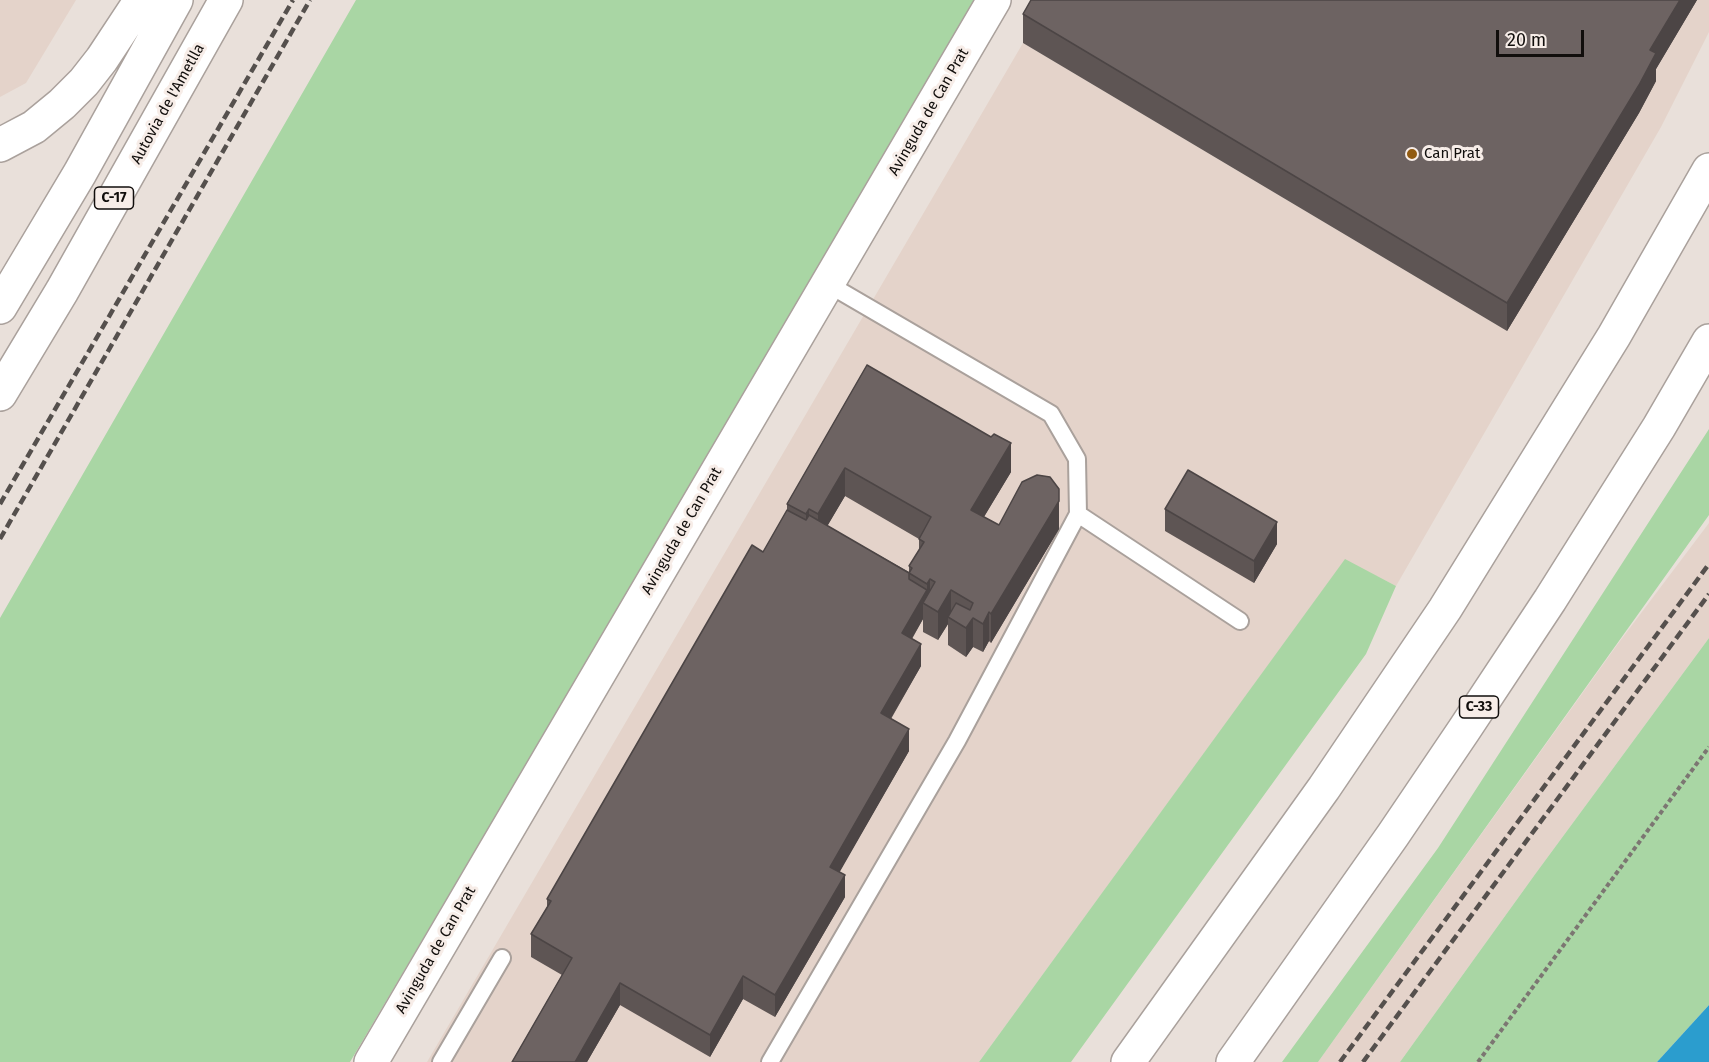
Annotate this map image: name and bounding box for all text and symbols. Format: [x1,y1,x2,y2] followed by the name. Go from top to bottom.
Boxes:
[1499,18,1588,56] scale bar
[1507,29,1546,51] text: 20 m
[127,41,209,167] street label: Autovia de l'Ametlla
[885,45,973,179] street label: Avinguda de Can Prat
[1424,145,1480,163] place label: Can Prat
[1405,147,1419,161] marker: Can Prat
[94,187,134,209] road number: C-17
[638,464,726,598] street label: Avinguda de Can Prat
[1460,696,1498,718] road number: C-33
[392,883,480,1017] street label: Avinguda de Can Prat

